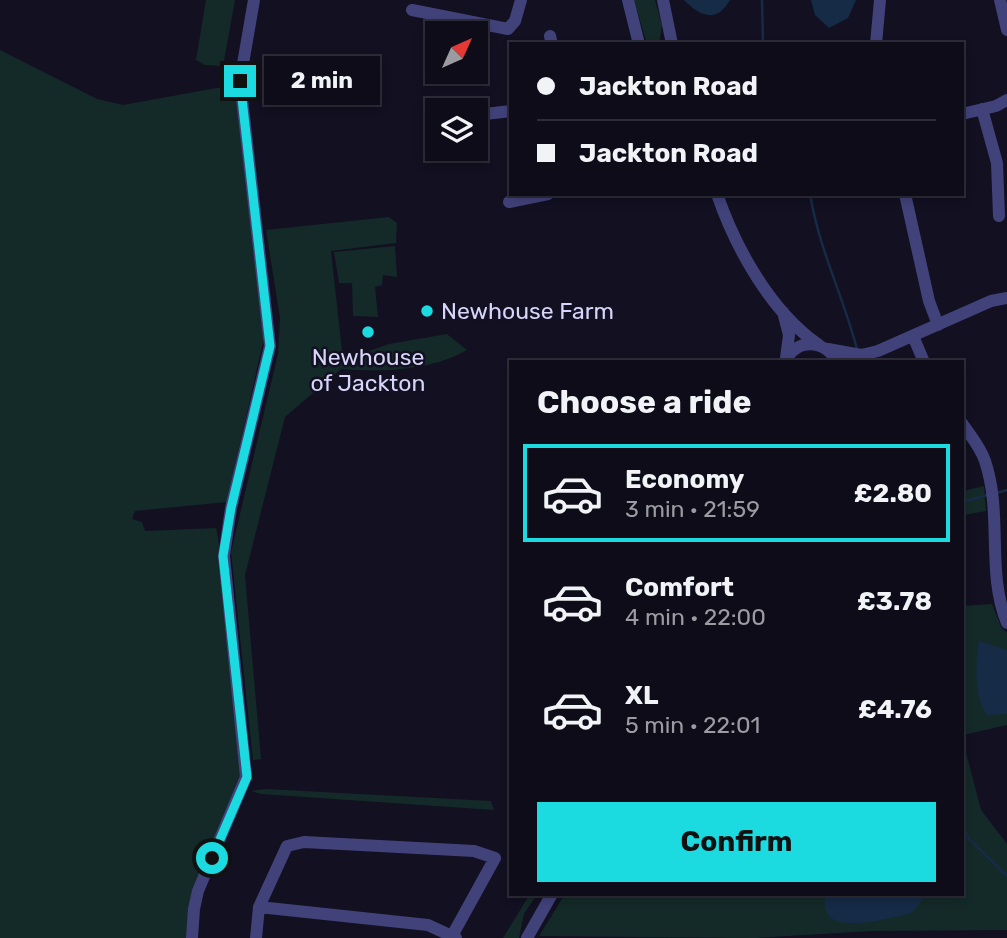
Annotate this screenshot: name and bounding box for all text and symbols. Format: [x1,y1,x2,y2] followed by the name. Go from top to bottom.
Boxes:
[425,21,488,84] north arrow
[425,21,488,161] map controls
[264,56,380,106] callout: 2 min
[224,65,256,97] route end
[291,66,353,94] text: 2 min
[579,71,758,102] text: Jackton Road
[425,98,488,161] button: layers
[579,138,758,169] text: Jackton Road
[441,297,614,325] place label: Newhouse Farm
[419,303,435,319] marker: Newhouse Farm
[360,324,376,340] marker: Newhouse of Jackton
[311,343,425,397] place label: Newhouse of Jackton
[537,383,751,421] text: Choose a ride
[541,462,604,525] icon: car
[625,464,744,495] text: Economy
[854,478,932,509] text: £2.80
[625,495,760,523] text: 3 min · 21:59
[541,570,604,633] icon: car
[625,572,734,603] text: Comfort
[857,586,932,617] text: £3.78
[625,603,766,631] text: 4 min · 22:00
[541,678,604,741] icon: car
[625,680,658,711] text: XL
[858,694,932,725] text: £4.76
[625,711,760,739] text: 5 min · 22:01
[537,802,936,882] button: Confirm
[196,842,228,874] route start

